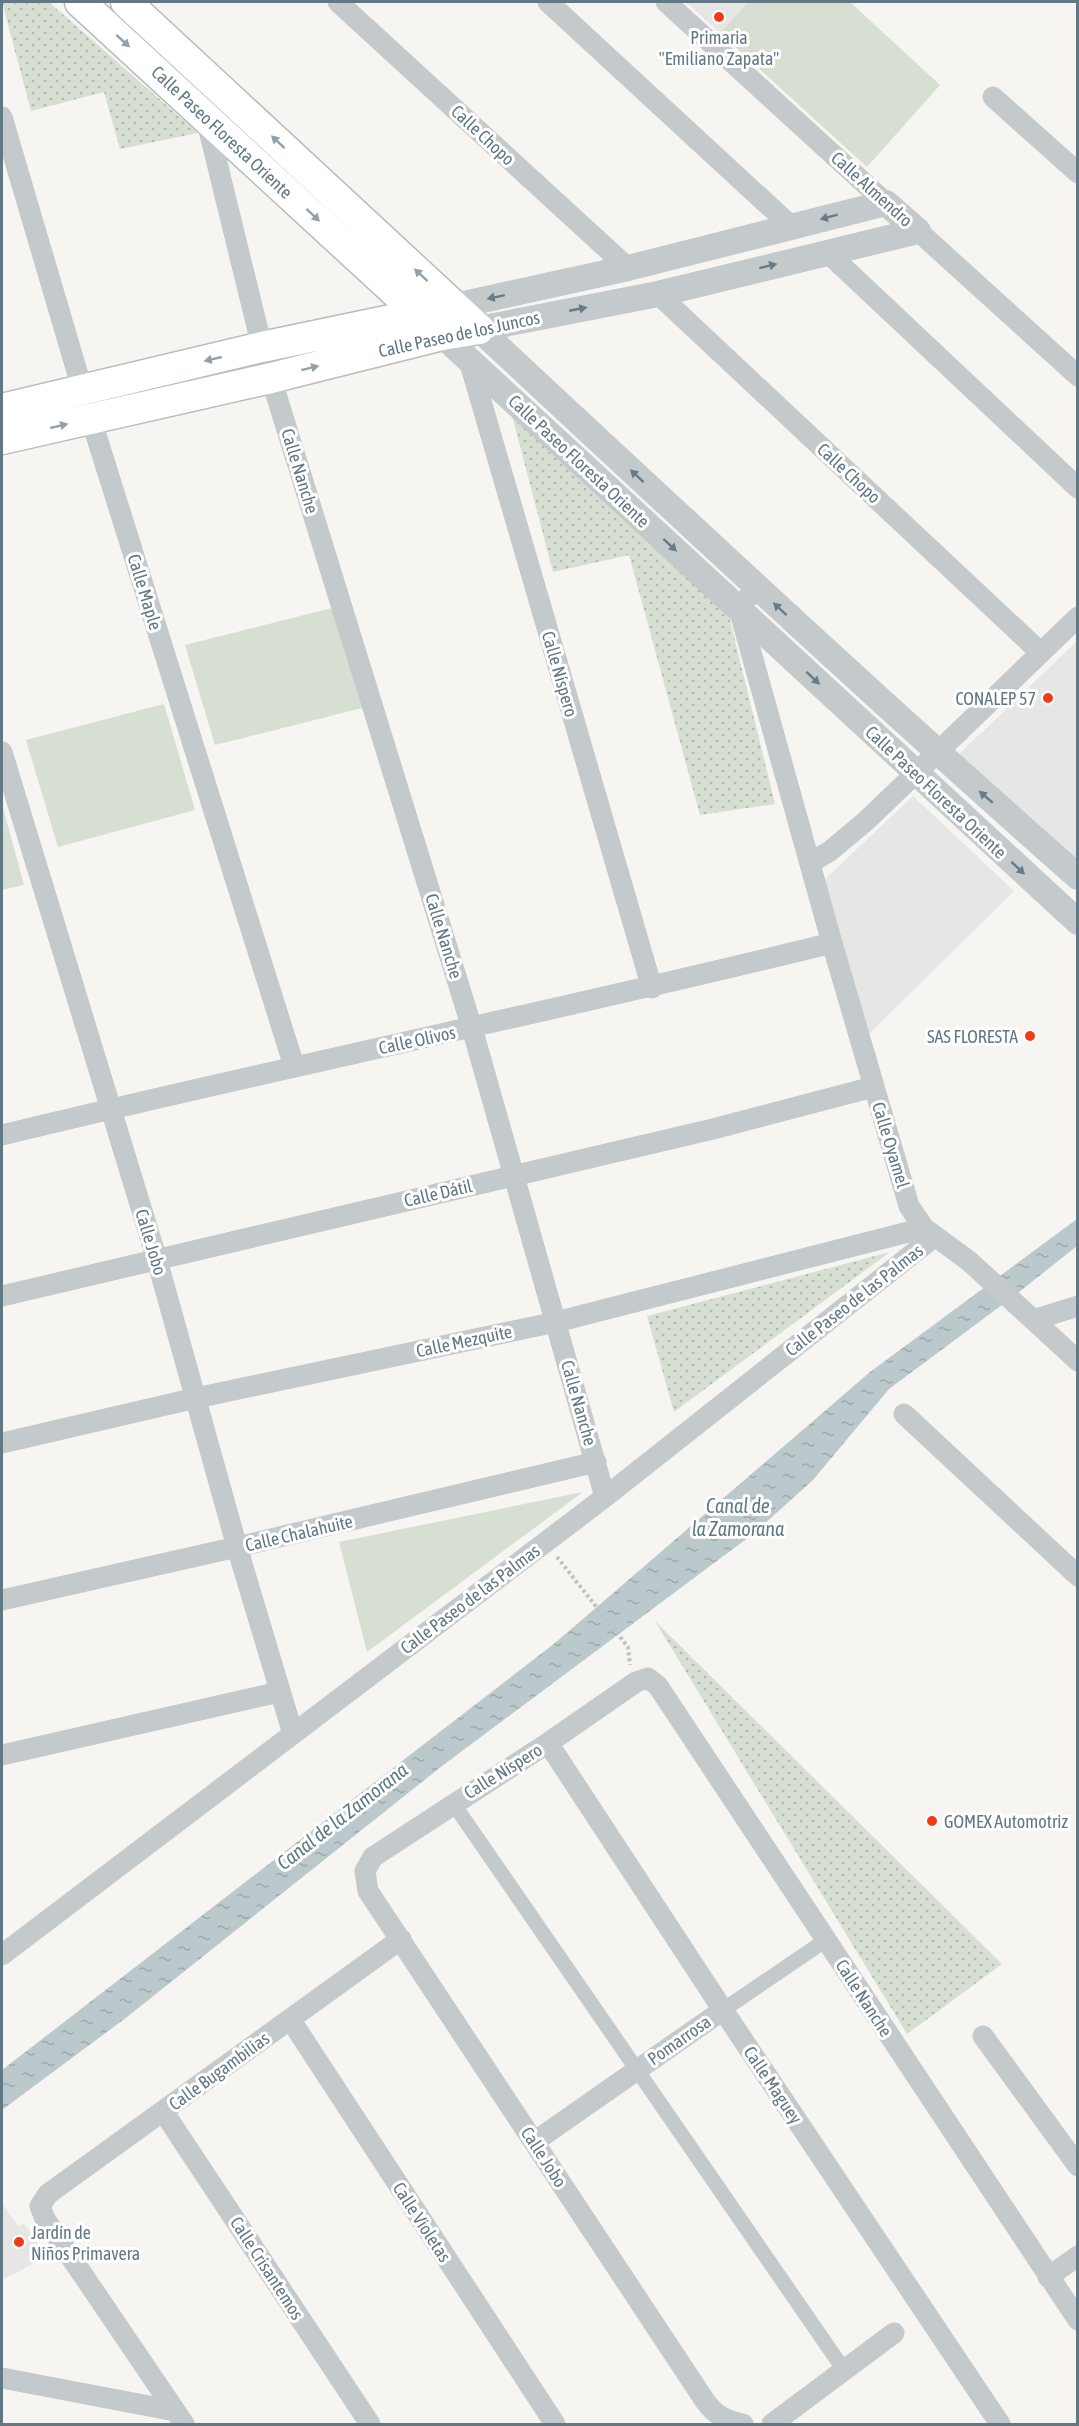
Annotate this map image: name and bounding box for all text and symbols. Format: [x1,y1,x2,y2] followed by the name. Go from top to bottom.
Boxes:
[712,10,726,24] marker: Primaria "Emiliano Zapata"
[659,27,779,69] place label: Primaria "Emiliano Zapata"
[115,34,130,48] one-way arrow
[147,61,297,203] street label: Calle Paseo Floresta Oriente
[447,100,519,170] street label: Calle Chopo
[271,136,286,149] one-way arrow
[827,147,917,231] street label: Calle Almendro
[306,208,320,222] one-way arrow
[820,213,838,223] one-way arrow
[759,261,777,271] one-way arrow
[414,269,429,282] one-way arrow
[487,293,506,302] one-way arrow
[569,304,588,313] one-way arrow
[376,307,542,361] street label: Calle Paseo de los Juncos
[204,355,222,365] one-way arrow
[301,363,319,373] one-way arrow
[504,390,654,532] street label: Calle Paseo Floresta Oriente
[49,421,68,431] one-way arrow
[277,426,323,516] street label: Calle Nanche
[813,438,885,508] street label: Calle Chopo
[630,469,645,483] one-way arrow
[663,538,678,552] one-way arrow
[124,552,166,632] street label: Calle Maple
[773,603,788,616] one-way arrow
[538,629,582,719] street label: Calle Níspero
[806,671,821,685] one-way arrow
[955,688,1036,709] place label: CONALEP 57
[1041,691,1055,705] marker: CONALEP 57
[861,721,1011,863] street label: Calle Paseo Floresta Oriente
[979,790,994,804] one-way arrow
[1010,861,1025,874] one-way arrow
[421,891,467,981] street label: Calle Nanche
[377,1022,457,1058] street label: Calle Olivos
[927,1026,1018,1047] place label: SAS FLORESTA
[1023,1029,1037,1043] marker: SAS FLORESTA
[868,1100,914,1191] street label: Calle Oyamel
[402,1175,474,1211] street label: Calle Dátil
[131,1207,171,1277] street label: Calle Jobo
[781,1240,927,1360] street label: Calle Paseo de las Palmas
[414,1321,514,1361] street label: Calle Mezquite
[557,1358,601,1448] street label: Calle Nanche
[692,1494,784,1540] water label: Canal de la Zamorana
[243,1510,355,1556] street label: Calle Chalahuite
[396,1540,544,1658] street label: Calle Paseo de las Palmas
[460,1739,546,1803] street label: Calle Níspero
[272,1758,412,1874] water label: Canal de la Zamorana
[944,1811,1068,1832] place label: GOMEX Automotriz
[925,1814,939,1828] marker: GOMEX Automotriz
[831,1955,897,2041] street label: Calle Nanche
[643,2011,715,2069] street label: Pomarrosa
[165,2028,273,2114] street label: Calle Bugambilias
[739,2042,807,2128] street label: Calle Maguey
[517,2123,571,2191] street label: Calle Jobo
[389,2178,455,2266] street label: Calle Violetas
[226,2213,308,2323] street label: Calle Crisantemos
[31,2222,140,2264] place label: Jardín de Niños Primavera
[12,2235,26,2249] marker: Jardín de Niños Primavera

